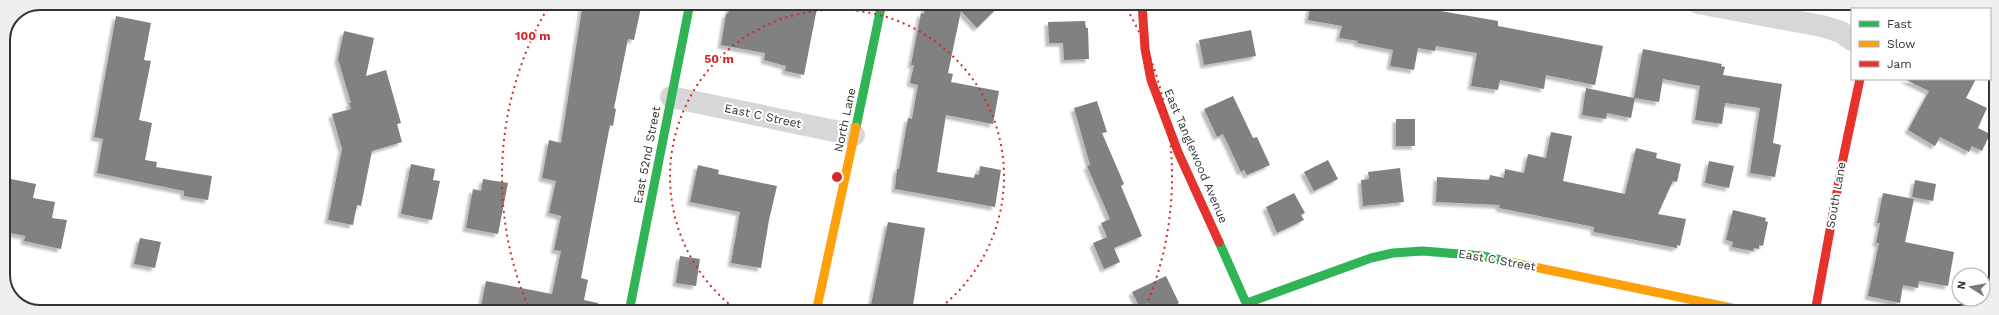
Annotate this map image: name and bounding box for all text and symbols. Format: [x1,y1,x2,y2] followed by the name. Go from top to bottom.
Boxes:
[1851,8,1991,80] legend
[1887,17,1912,31] text: Fast
[515,29,551,43] text: 100 m
[1887,37,1915,51] text: Slow
[704,52,734,66] text: 50 m
[1887,57,1912,71] text: Jam
[831,87,859,153] street label: North Lane
[1161,87,1231,225] street label: East Tanglewood Avenue
[723,101,803,131] street label: East C Street
[631,105,663,205] street label: East 52nd Street
[1823,161,1849,229] street label: South Lane
[830,170,844,184] centre of rings
[1457,246,1537,274] street label: East C Street
[1951,267,1991,307] north arrow
[1955,280,1969,290] text: N

